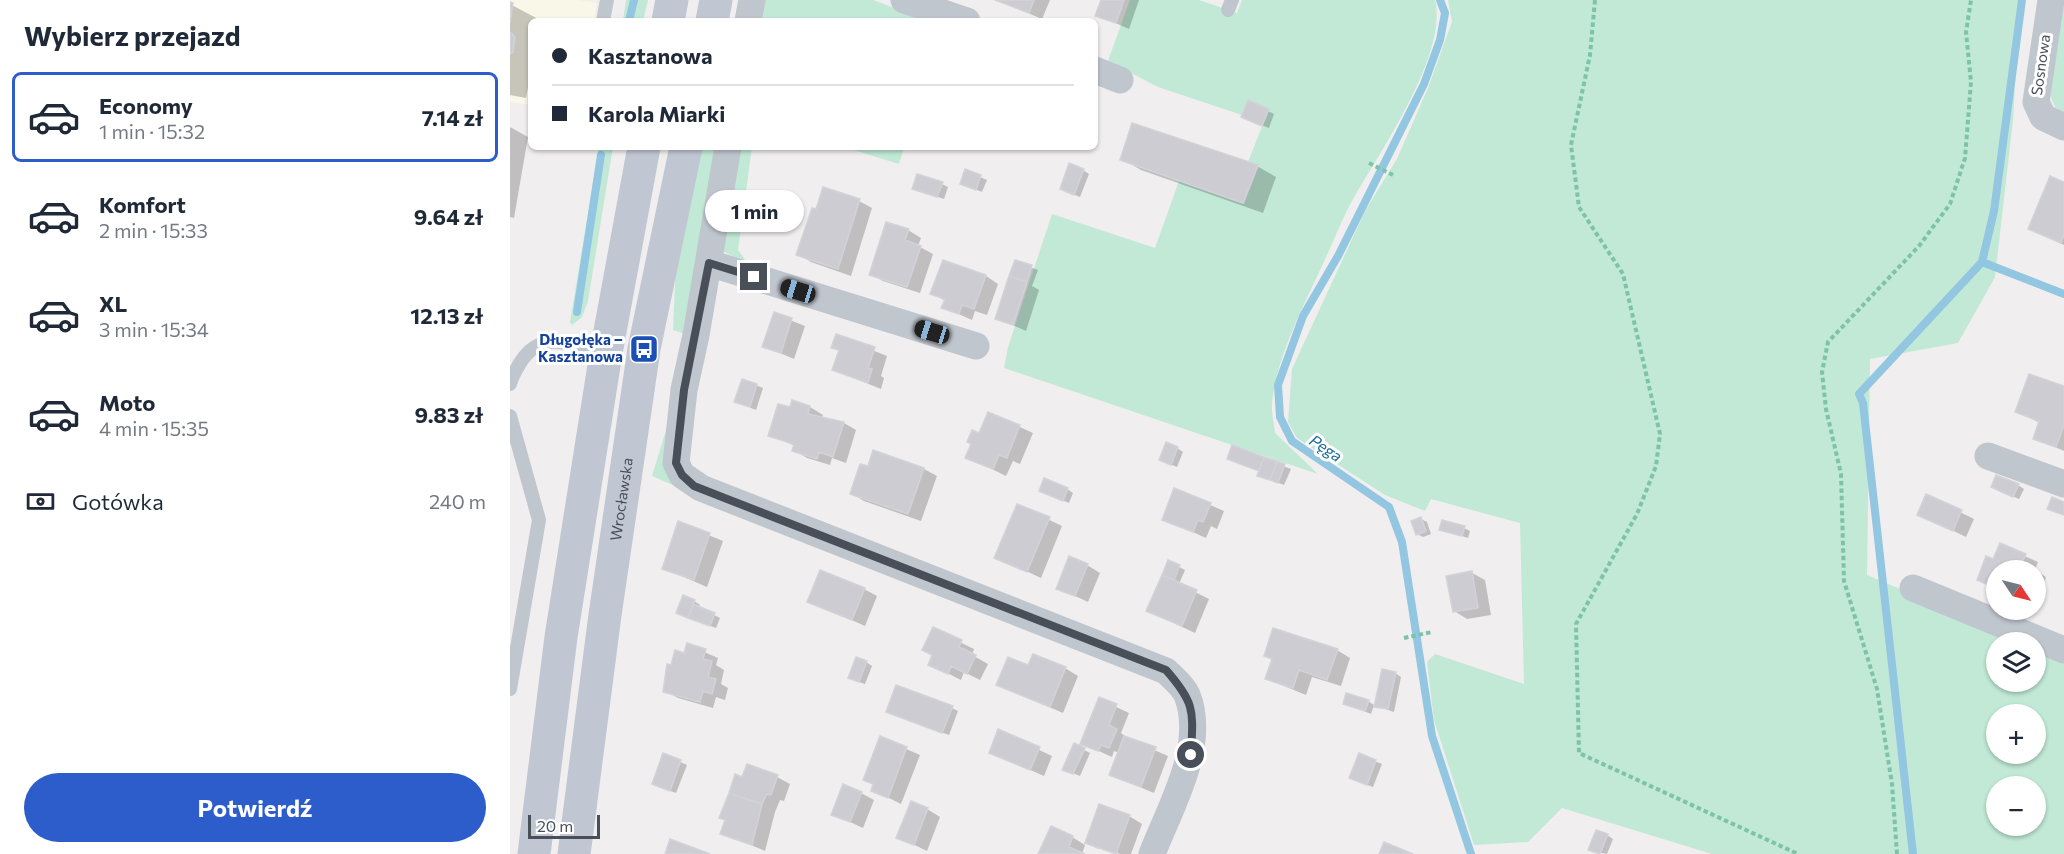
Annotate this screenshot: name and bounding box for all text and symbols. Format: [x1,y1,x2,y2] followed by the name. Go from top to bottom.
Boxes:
[24,19,241,52] text: Wybierz przejazd
[2027,33,2053,97] street label: Sosnowa
[588,42,713,69] text: Kasztanowa
[27,90,81,144] icon: car
[99,92,193,119] text: Economy
[588,100,725,127] text: Karola Miarki
[422,104,483,131] text: 7.14 zł
[99,119,205,143] text: 1 min · 15:32
[27,189,81,243] icon: car
[704,190,804,232] callout: 1 min
[99,191,186,218] text: Komfort
[731,199,778,223] text: 1 min
[414,203,483,230] text: 9.64 zł
[99,218,208,242] text: 2 min · 15:33
[740,263,767,290] route end
[778,277,818,305] car
[27,288,81,342] icon: car
[99,290,127,317] text: XL
[410,302,483,329] text: 12.13 zł
[99,317,209,341] text: 3 min · 15:34
[912,318,952,346] car
[538,330,623,365] place label: Długołęka – Kasztanowa
[628,333,660,365] bus stop icon: Długołęka – Kasztanowa
[27,387,81,441] icon: car
[99,389,155,416] text: Moto
[415,401,483,428] text: 9.83 zł
[99,416,209,440] text: 4 min · 15:35
[1306,430,1346,465] water label: Pęga
[606,456,636,542] street label: Wrocławska
[24,485,57,518] icon: cash
[72,488,164,515] text: Gotówka
[429,489,486,513] text: 240 m
[1986,560,2046,620] north arrow
[1986,560,2046,836] map controls
[1986,632,2046,692] button: layers
[1986,704,2046,764] button: +
[1177,741,1204,768] route start
[24,773,486,842] button: Potwierdź
[1986,776,2046,836] button: −
[528,812,600,840] scale bar
[537,816,573,835] text: 20 m

